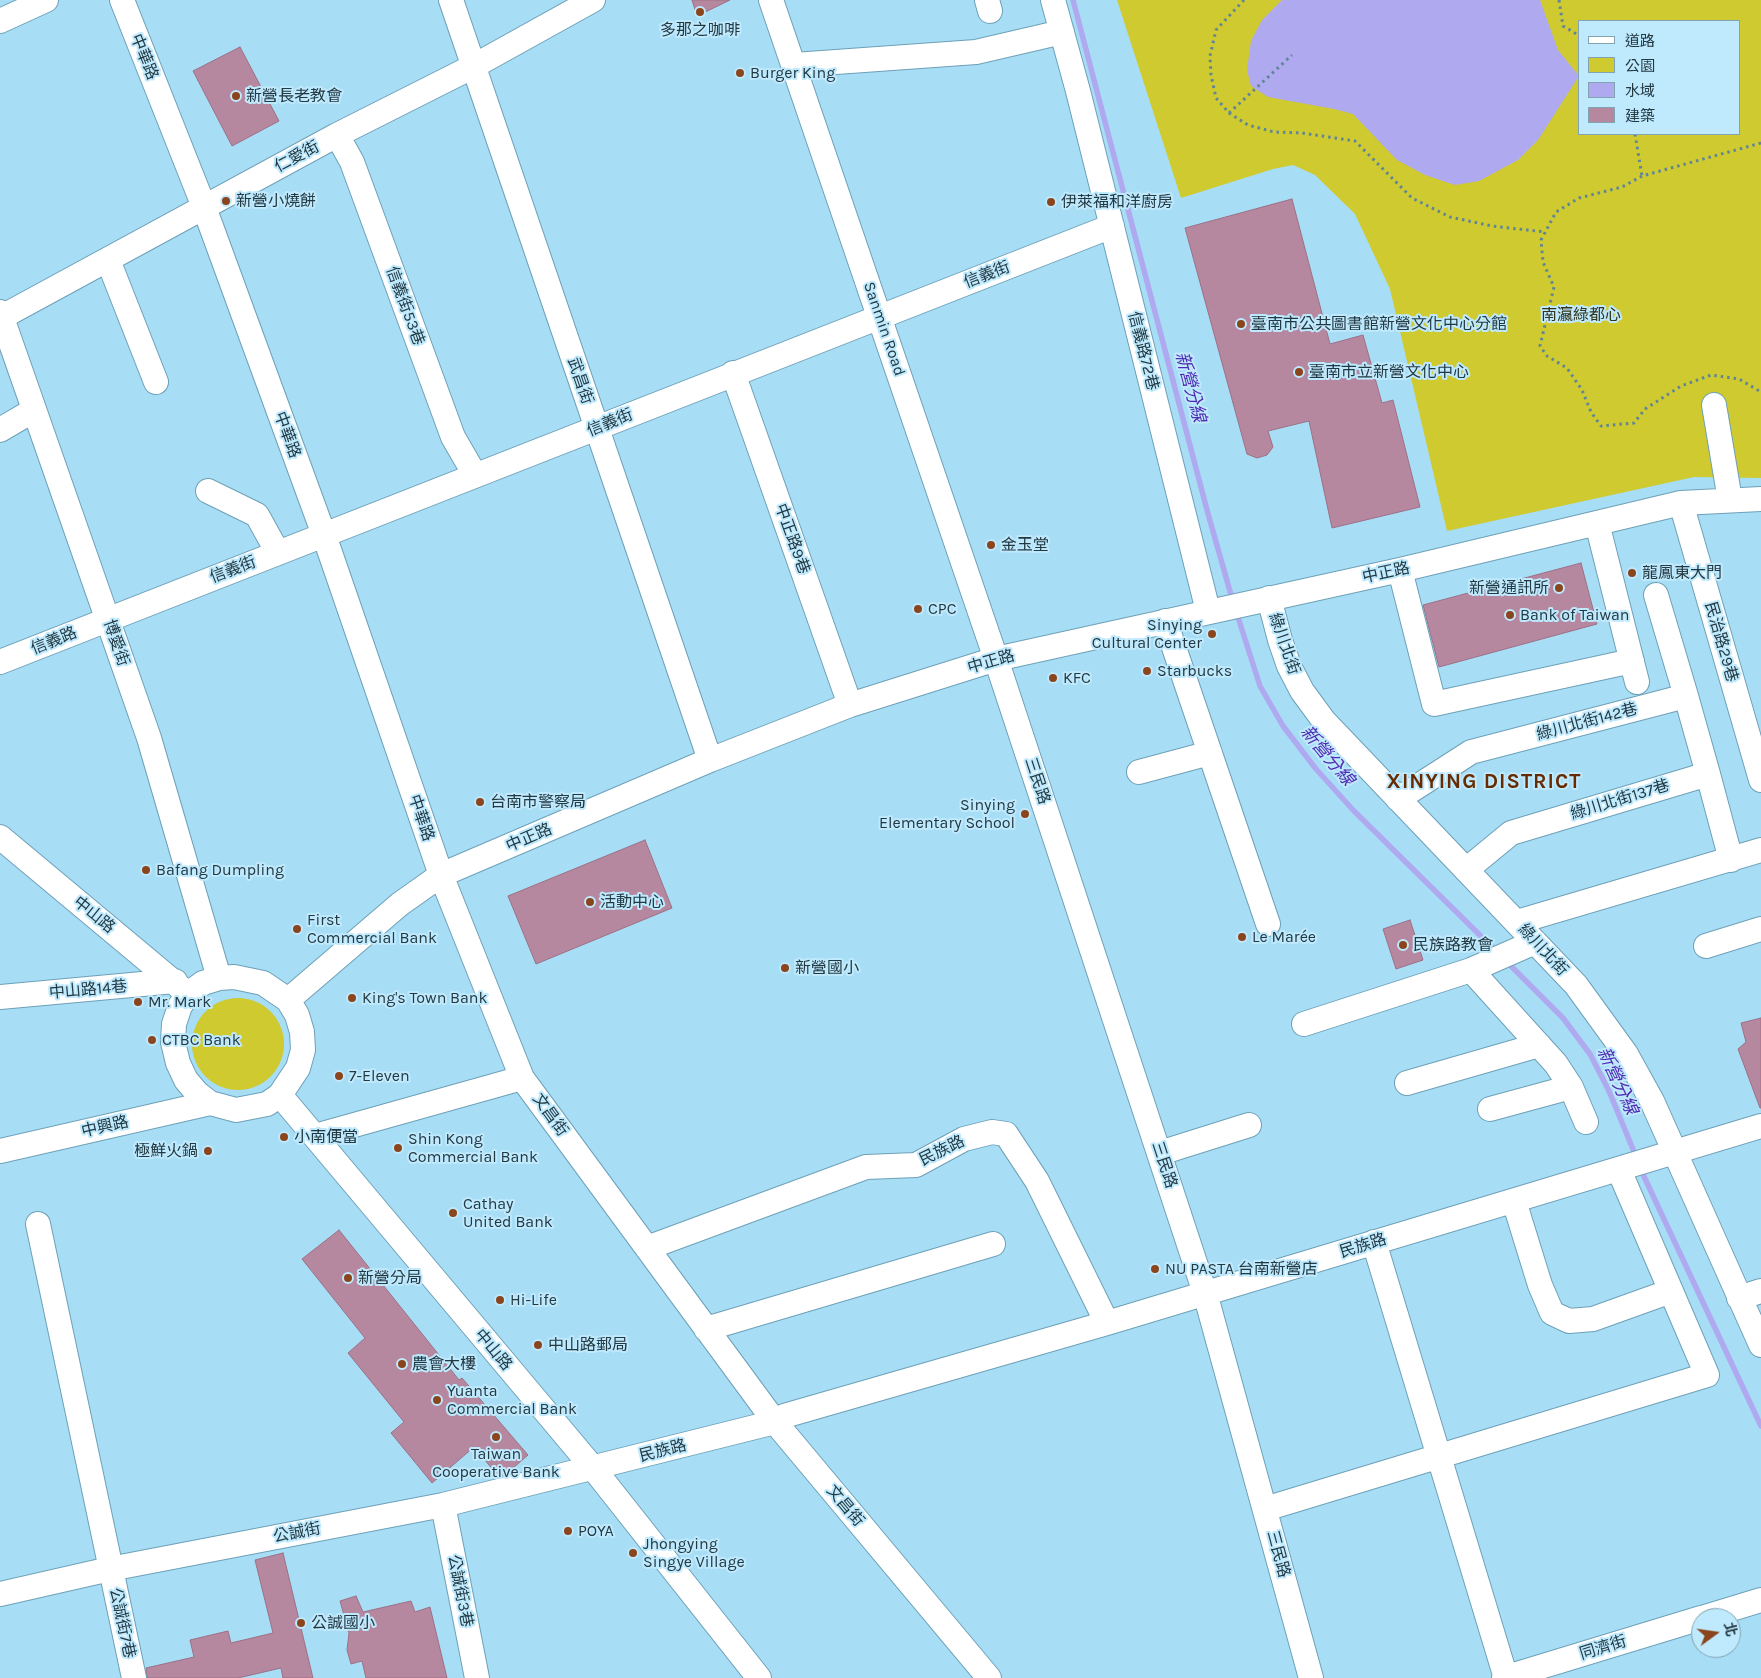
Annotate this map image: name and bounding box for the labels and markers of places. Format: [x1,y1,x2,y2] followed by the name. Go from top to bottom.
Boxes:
[694,6,706,18] marker: 多那之咖啡
[660,20,740,40] place label: 多那之咖啡
[750,63,835,83] place label: Burger King
[734,67,746,79] marker: Burger King
[246,86,342,106] place label: 新營長老教會
[230,90,242,102] marker: 新營長老教會
[236,191,316,211] place label: 新營小燒餅
[1061,192,1173,212] place label: 伊萊福和洋廚房
[220,195,232,207] marker: 新營小燒餅
[1045,196,1057,208] marker: 伊萊福和洋廚房
[1251,314,1507,334] place label: 臺南市公共圖書館新營文化中心分館
[1235,318,1247,330] marker: 臺南市公共圖書館新營文化中心分館
[1309,362,1469,382] place label: 臺南市立新營文化中心
[1293,366,1305,378] marker: 臺南市立新營文化中心
[1001,535,1049,555] place label: 金玉堂
[985,539,997,551] marker: 金玉堂
[1642,563,1722,583] place label: 龍鳳東大門
[1626,567,1638,579] marker: 龍鳳東大門
[1469,578,1549,598] place label: 新營通訊所
[1553,582,1565,594] marker: 新營通訊所
[928,599,956,619] place label: CPC
[912,603,924,615] marker: CPC
[1520,605,1629,625] place label: Bank of Taiwan
[1504,609,1516,621] marker: Bank of Taiwan
[1092,615,1202,653] place label: Sinying Cultural Center
[1206,628,1218,640] marker: Sinying Cultural Center
[1157,661,1232,681] place label: Starbucks
[1141,665,1153,677] marker: Starbucks
[1063,668,1091,688] place label: KFC
[1047,672,1059,684] marker: KFC
[490,792,586,812] place label: 台南市警察局
[879,795,1015,833] place label: Sinying Elementary School
[474,796,486,808] marker: 台南市警察局
[1019,808,1031,820] marker: Sinying Elementary School
[156,860,284,880] place label: Bafang Dumpling
[140,864,152,876] marker: Bafang Dumpling
[600,892,664,912] place label: 活動中心
[584,896,596,908] marker: 活動中心
[307,910,437,948] place label: First Commercial Bank
[291,923,303,935] marker: First Commercial Bank
[1252,927,1316,947] place label: Le Marée
[1236,931,1248,943] marker: Le Marée
[1413,935,1493,955] place label: 民族路教會
[1397,939,1409,951] marker: 民族路教會
[795,958,859,978] place label: 新營國小
[779,962,791,974] marker: 新營國小
[362,988,488,1008] place label: King's Town Bank
[148,992,211,1012] place label: Mr. Mark
[346,992,358,1004] marker: King's Town Bank
[132,996,144,1008] marker: Mr. Mark
[162,1030,241,1050] place label: CTBC Bank
[146,1034,158,1046] marker: CTBC Bank
[349,1066,410,1086] place label: 7-Eleven
[333,1070,345,1082] marker: 7-Eleven
[294,1127,358,1147] place label: 小南便當
[408,1129,538,1167] place label: Shin Kong Commercial Bank
[278,1131,290,1143] marker: 小南便當
[134,1141,198,1161] place label: 極鮮火鍋
[392,1142,404,1154] marker: Shin Kong Commercial Bank
[202,1145,214,1157] marker: 極鮮火鍋
[463,1194,553,1232] place label: Cathay United Bank
[447,1207,459,1219] marker: Cathay United Bank
[1165,1259,1318,1279] place label: NU PASTA 台南新營店
[1149,1263,1161,1275] marker: NU PASTA 台南新營店
[358,1268,422,1288] place label: 新營分局
[342,1272,354,1284] marker: 新營分局
[510,1290,557,1310] place label: Hi-Life
[494,1294,506,1306] marker: Hi-Life
[548,1335,628,1355] place label: 中山路郵局
[532,1339,544,1351] marker: 中山路郵局
[412,1354,476,1374] place label: 農會大樓
[396,1358,408,1370] marker: 農會大樓
[447,1381,577,1419] place label: Yuanta Commercial Bank
[431,1394,443,1406] marker: Yuanta Commercial Bank
[490,1431,502,1443] marker: Taiwan Cooperative Bank
[432,1444,560,1482] place label: Taiwan Cooperative Bank
[578,1521,614,1541] place label: POYA
[562,1525,574,1537] marker: POYA
[643,1534,745,1572] place label: Jhongying Singye Village
[627,1547,639,1559] marker: Jhongying Singye Village
[311,1613,375,1633] place label: 公誠國小
[295,1617,307,1629] marker: 公誠國小

